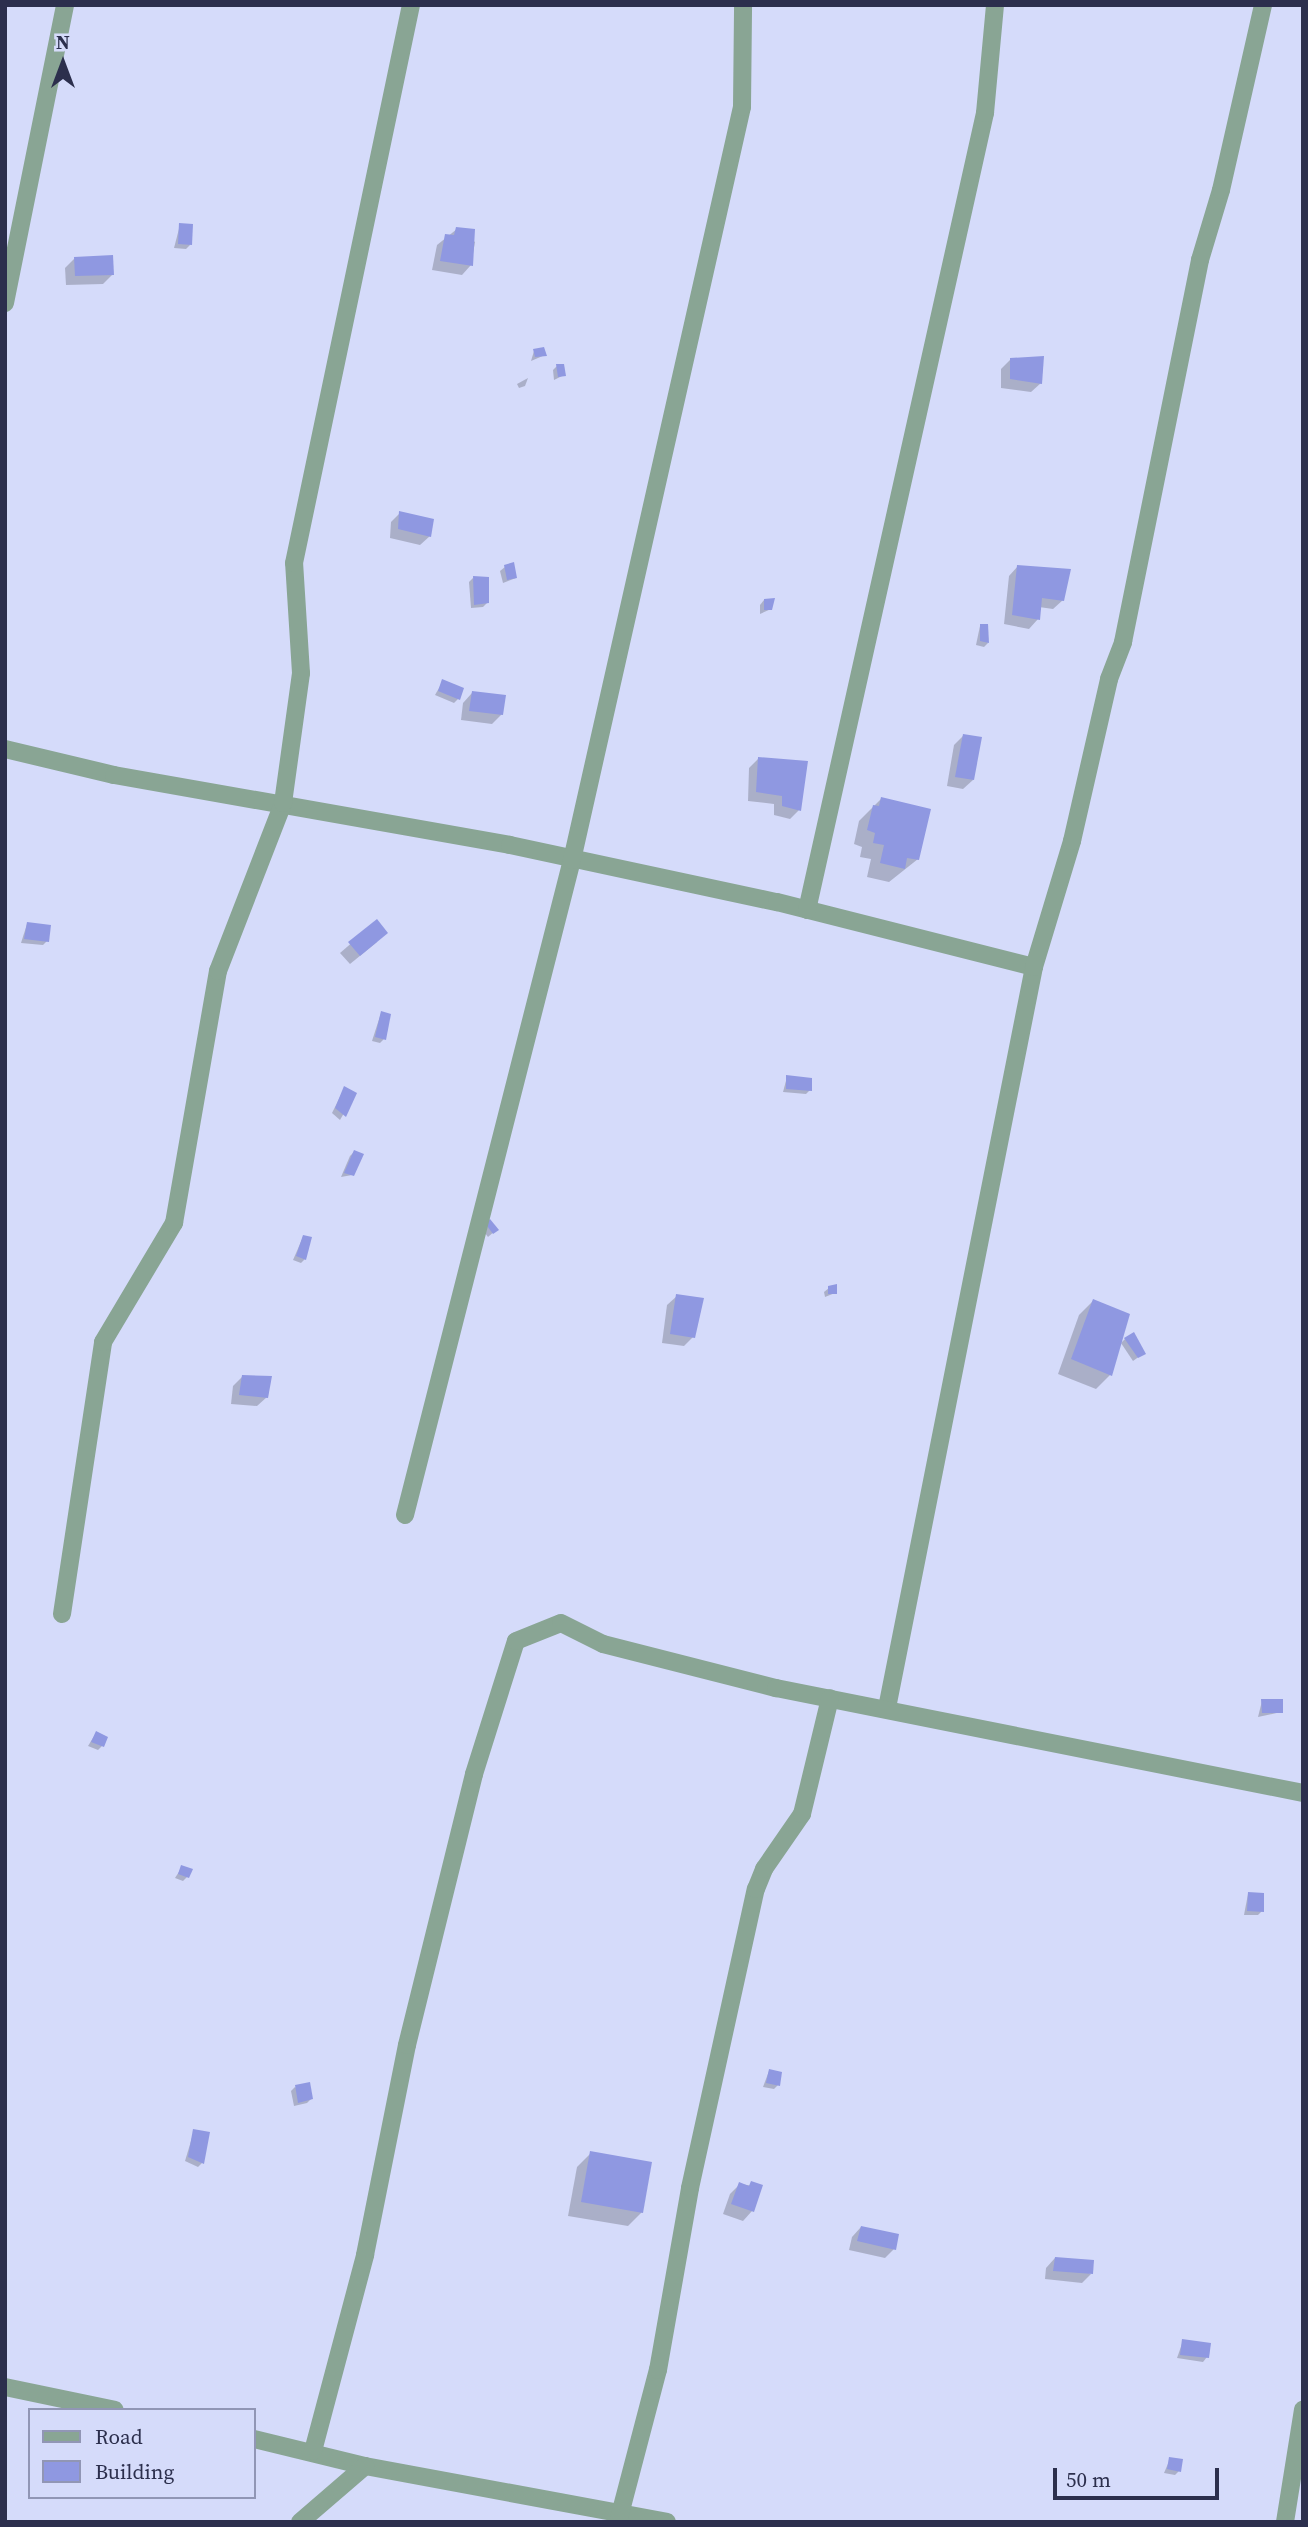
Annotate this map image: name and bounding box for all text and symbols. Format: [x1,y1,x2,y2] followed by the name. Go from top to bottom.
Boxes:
[28,28,98,98] north arrow
[56,29,70,55] text: N
[28,2408,256,2499] legend
[95,2422,143,2451] text: Road
[1056,2454,1222,2498] scale bar
[95,2457,174,2486] text: Building
[1066,2465,1111,2494] text: 50 m

